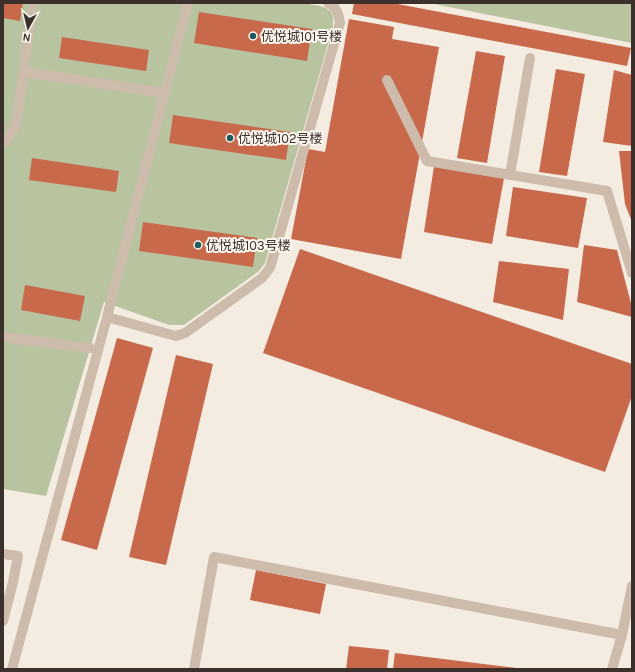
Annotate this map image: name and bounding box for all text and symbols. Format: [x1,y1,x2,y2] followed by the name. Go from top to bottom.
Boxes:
[8,8,48,48] north arrow
[261,29,342,44] place label: 优悦城101号楼
[22,30,31,44] text: N
[248,31,258,41] marker: 优悦城101号楼
[238,131,323,146] place label: 优悦城102号楼
[225,133,235,143] marker: 优悦城102号楼
[206,238,291,253] place label: 优悦城103号楼
[193,240,203,250] marker: 优悦城103号楼

